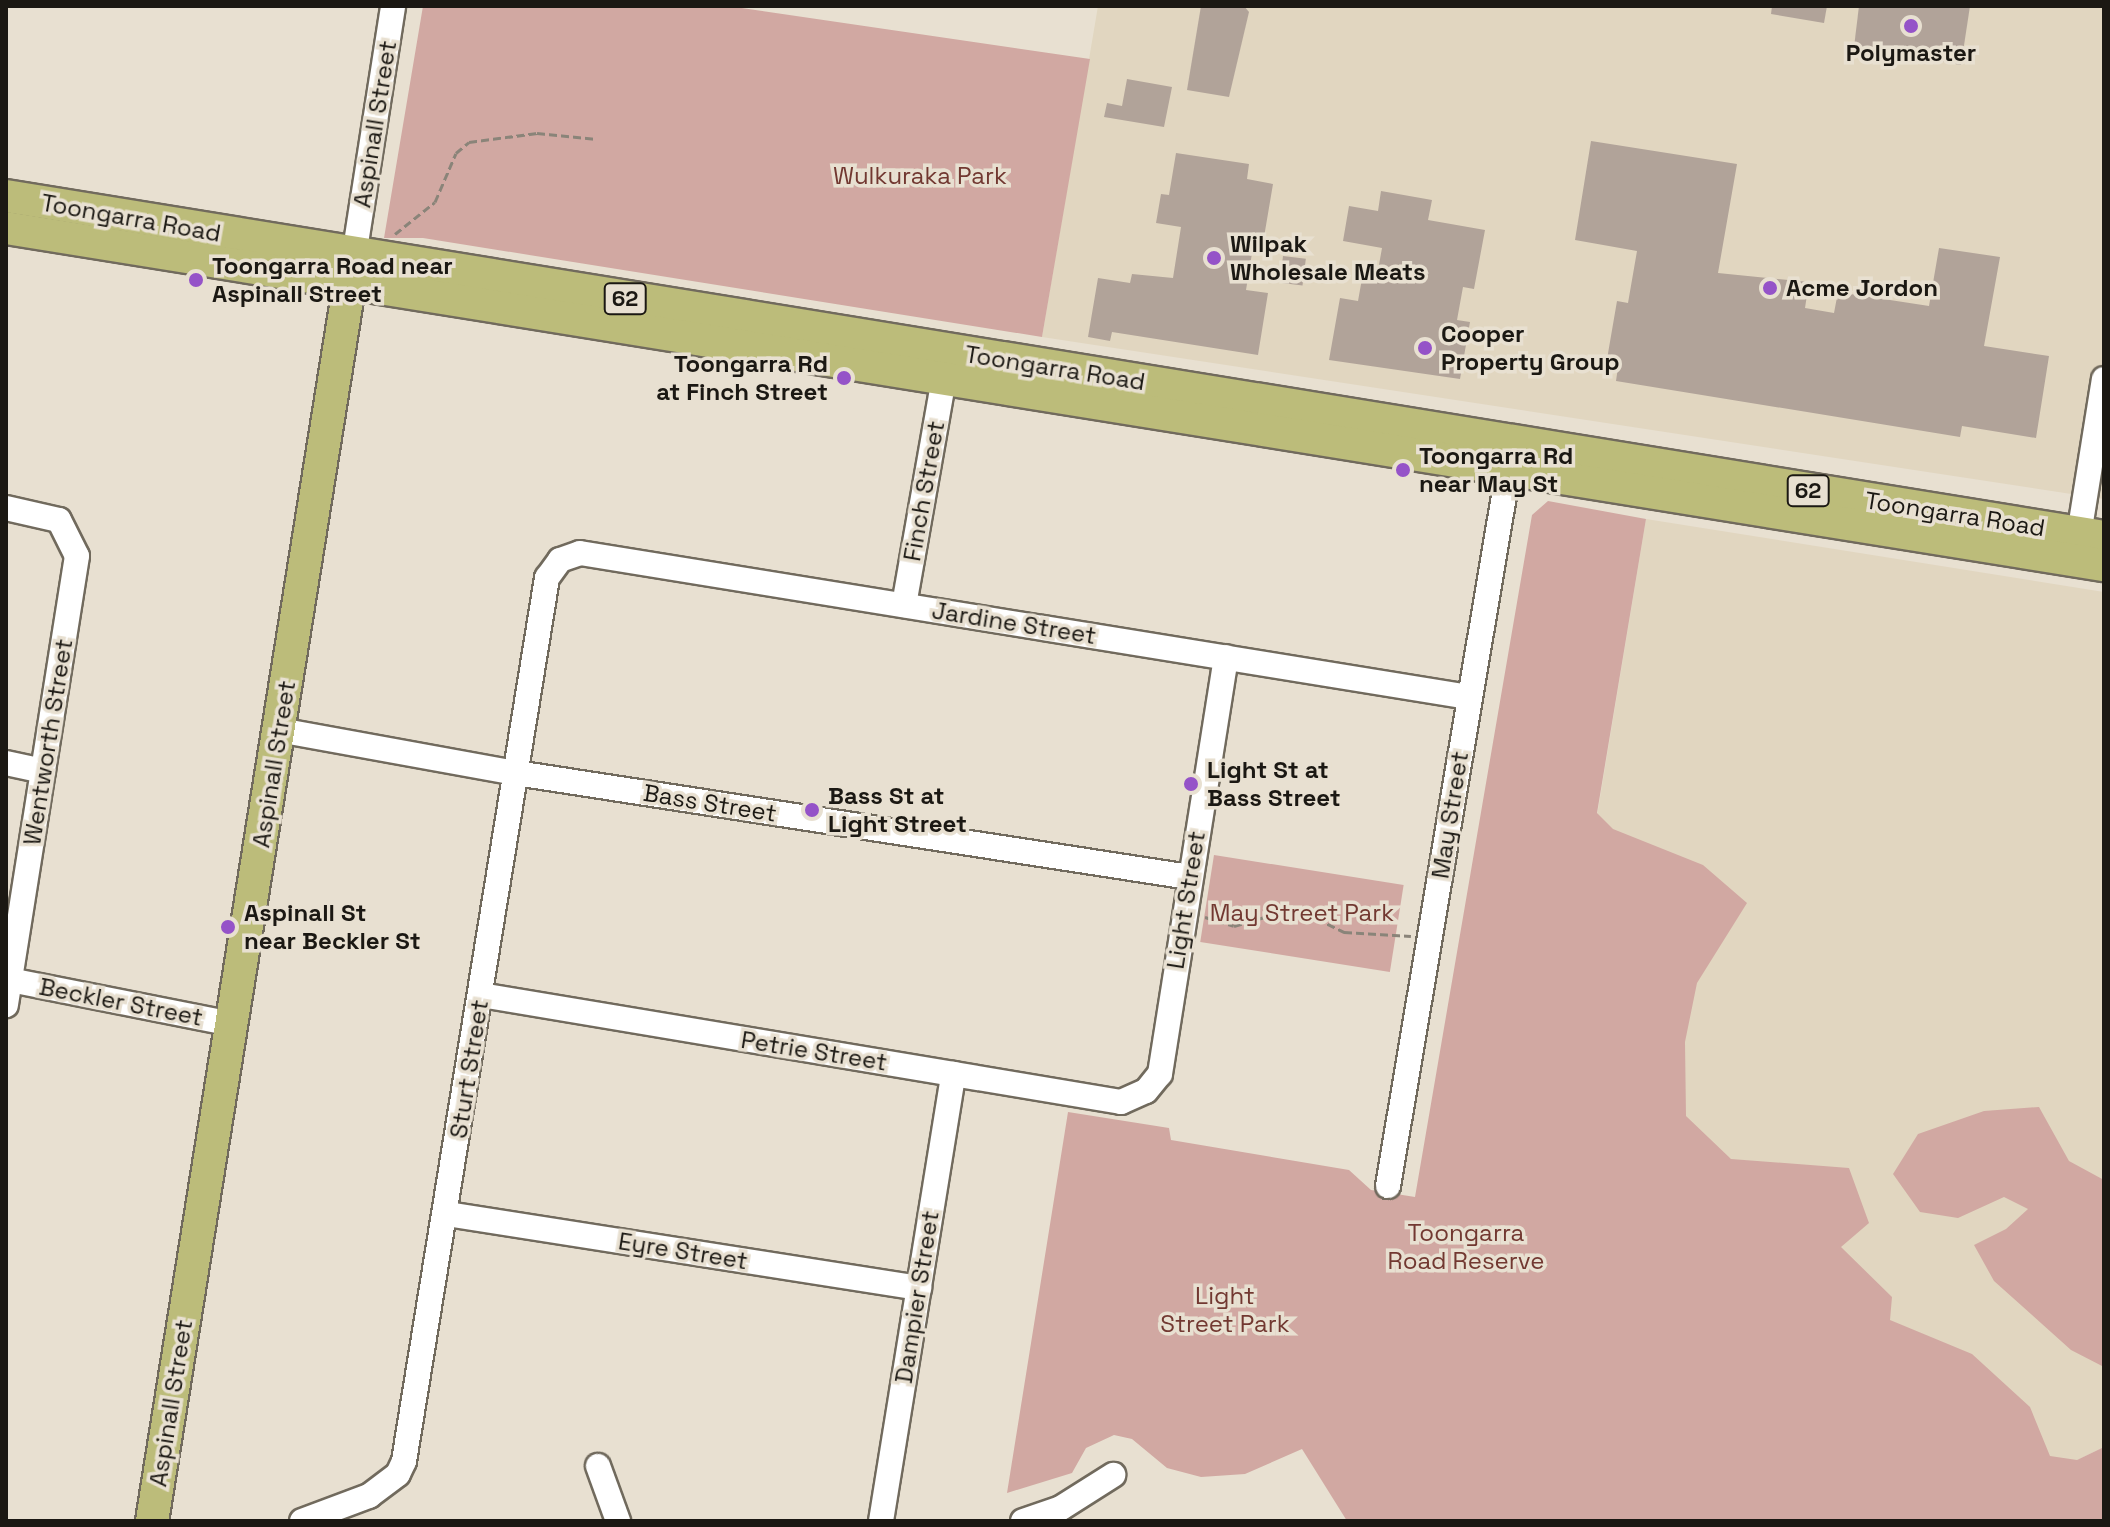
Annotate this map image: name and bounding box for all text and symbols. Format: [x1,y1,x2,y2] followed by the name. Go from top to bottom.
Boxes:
[1902,17,1920,35] marker: Polymaster
[348,38,402,210] street label: Aspinall Street
[1846,39,1976,67] place label: Polymaster
[833,162,1007,190] park label: Wulkuraka Park
[39,188,223,248] street label: Toongarra Road
[1230,230,1425,286] place label: Wilpak Wholesale Meats
[1205,249,1223,267] marker: Wilpak Wholesale Meats
[212,252,453,308] place label: Toongarra Road near Aspinall Street
[187,271,205,289] marker: Toongarra Road near Aspinall Street
[1786,274,1938,302] place label: Acme Jordon
[1761,279,1779,297] marker: Acme Jordon
[603,281,647,317] road number: 62
[1441,320,1619,376] place label: Cooper Property Group
[1416,339,1434,357] marker: Cooper Property Group
[963,340,1147,396] street label: Toongarra Road
[656,350,828,406] place label: Toongarra Rd at Finch Street
[835,369,853,387] marker: Toongarra Rd at Finch Street
[897,419,951,563] street label: Finch Street
[1419,442,1573,498] place label: Toongarra Rd near May St
[1394,461,1412,479] marker: Toongarra Rd near May St
[1786,473,1830,509] road number: 62
[1863,486,2047,542] street label: Toongarra Road
[930,596,1098,650] street label: Jardine Street
[17,637,79,847] street label: Wentworth Street
[247,678,301,850] street label: Aspinall Street
[1426,749,1474,881] street label: May Street
[1207,756,1341,812] place label: Light St at Bass Street
[1182,775,1200,793] marker: Light St at Bass Street
[641,778,779,828] street label: Bass Street
[828,782,967,838] place label: Bass St at Light Street
[803,801,821,819] marker: Bass St at Light Street
[1161,829,1211,971] street label: Light Street
[244,899,421,955] place label: Aspinall St near Beckler St
[1210,899,1394,927] park label: May Street Park
[219,918,237,936] marker: Aspinall St near Beckler St
[37,972,205,1032] street label: Beckler Street
[444,998,494,1140] street label: Sturt Street
[739,1025,889,1077] street label: Petrie Street
[889,1209,945,1385] street label: Dampier Street
[1388,1219,1544,1275] park label: Toongarra Road Reserve
[616,1227,750,1275] street label: Eyre Street
[1160,1282,1290,1338] park label: Light Street Park
[144,1317,198,1489] street label: Aspinall Street

